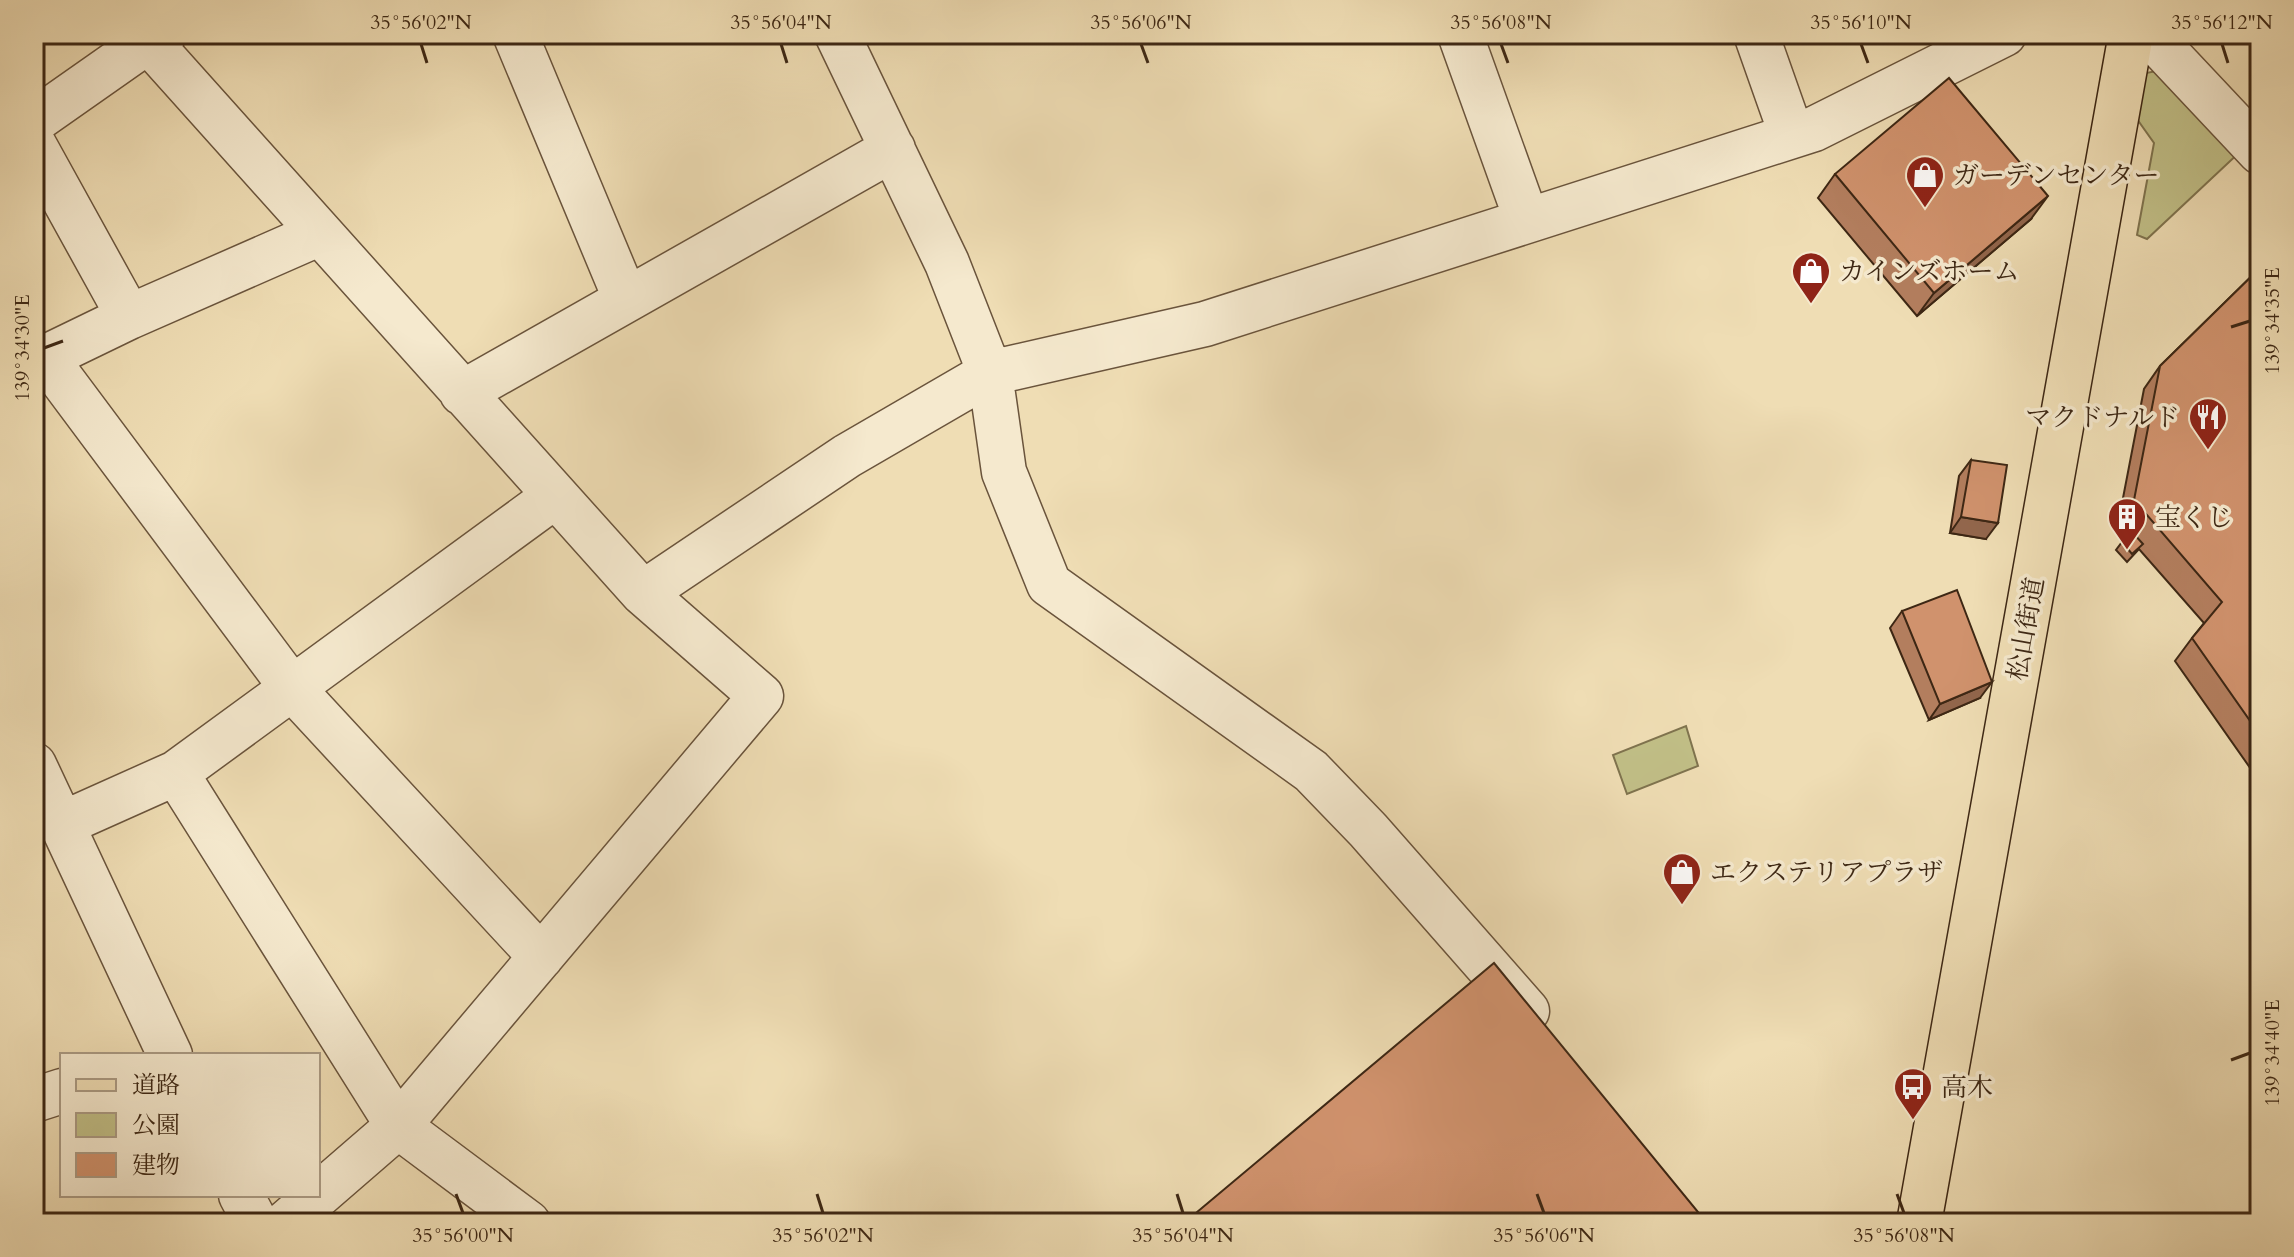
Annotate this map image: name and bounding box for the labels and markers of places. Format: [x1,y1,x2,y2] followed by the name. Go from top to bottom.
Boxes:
[1904,154,1946,209] shop icon: ガーデンセンター
[1953,158,2159,193] place label: ガーデンセンター
[1790,250,1832,305] shop icon: カインズホーム
[1839,254,2019,289] place label: カインズホーム
[2187,396,2229,451] restaurant icon: マクドナルド
[2025,400,2180,435] place label: マクドナルド
[2106,496,2148,551] building icon: 宝くじ
[2155,500,2233,535] place label: 宝くじ
[1661,851,1703,906] shop icon: エクステリアプラザ
[1710,855,1943,890] place label: エクステリアプラザ
[1892,1066,1934,1121] bus stop icon: 高木
[1941,1070,1993,1105] place label: 高木

